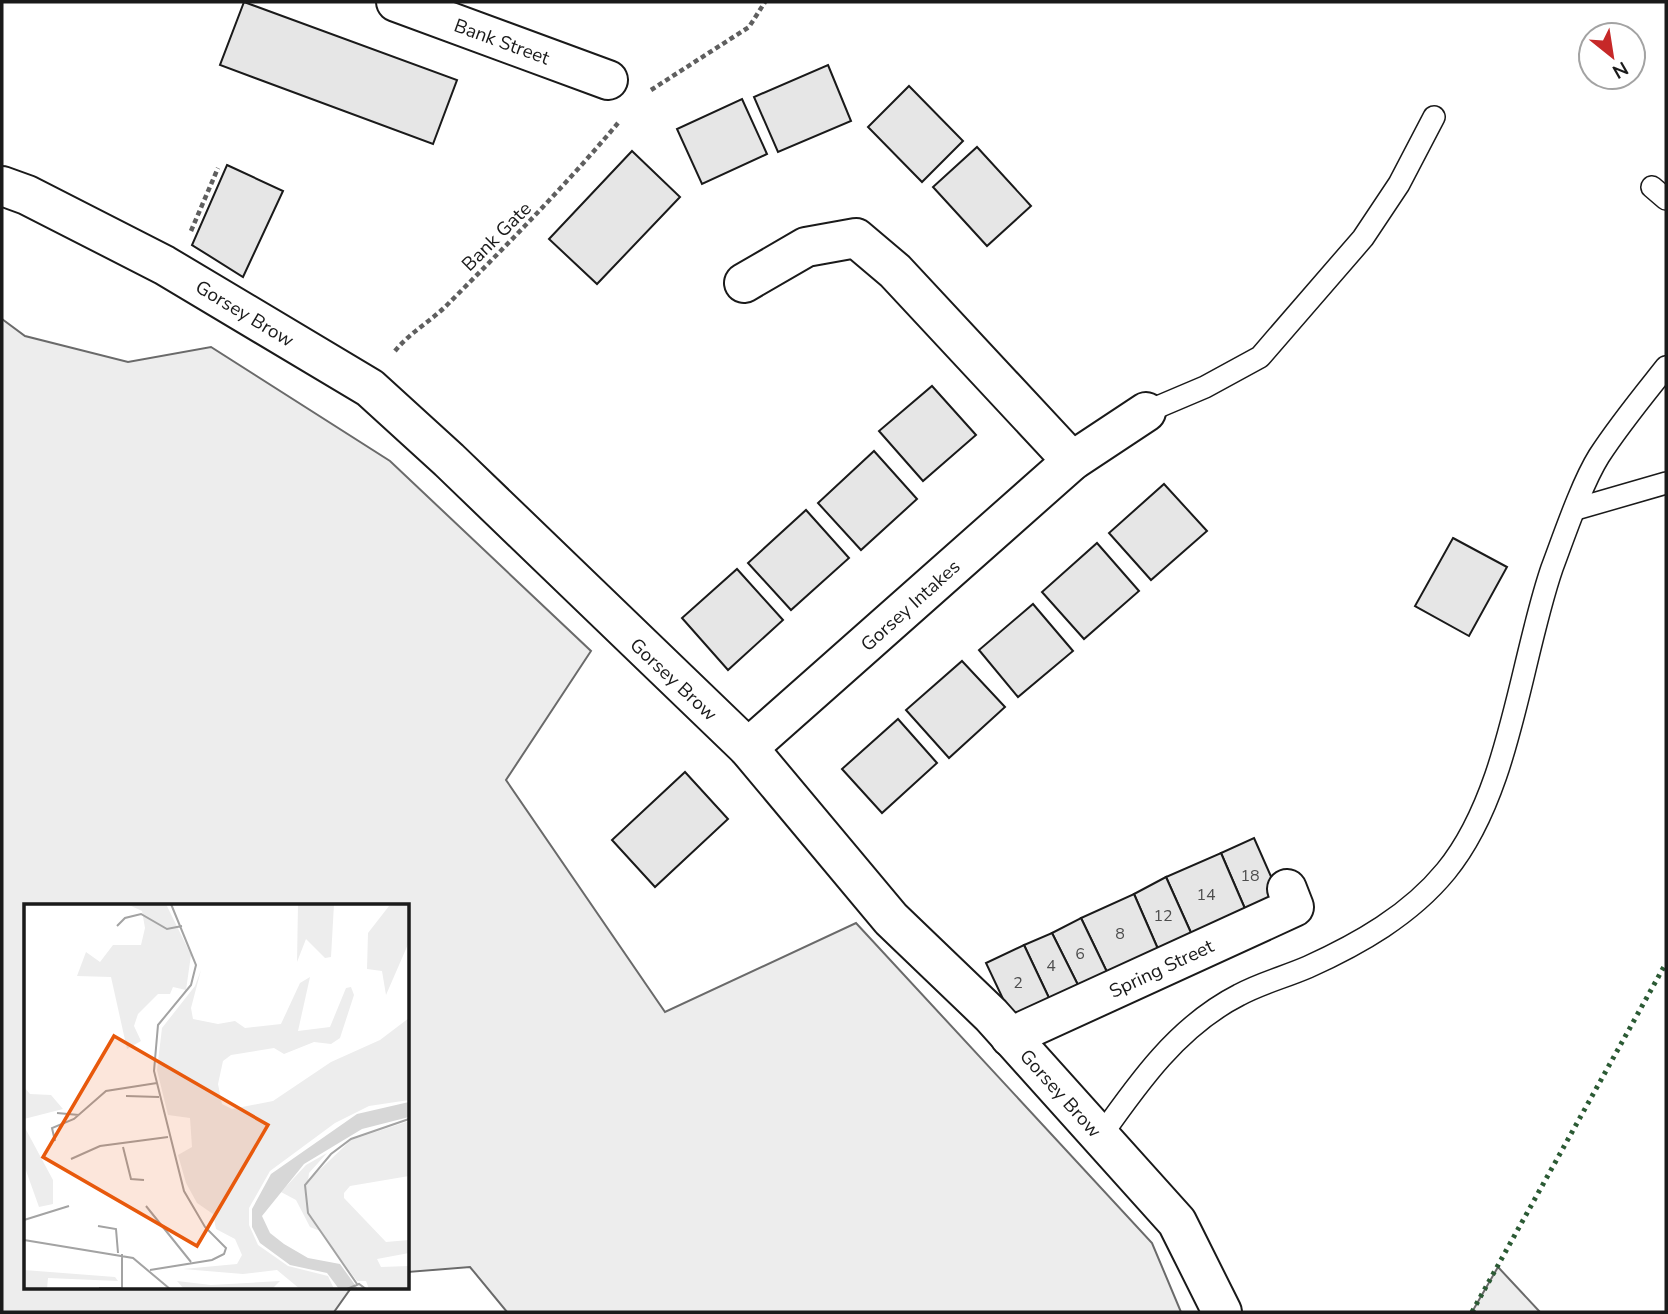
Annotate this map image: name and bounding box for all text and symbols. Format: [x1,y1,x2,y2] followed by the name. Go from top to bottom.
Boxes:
[450,13,553,71] street label: Bank Street
[1577,21,1647,91] north arrow
[1607,55,1633,85] text: N
[456,196,537,277] street label: Bank Gate
[190,274,299,354] street label: Gorsey Brow
[855,554,966,657] street label: Gorsey Intakes
[624,632,723,727] street label: Gorsey Brow
[1240,865,1260,887] house number: 18
[1196,884,1216,906] house number: 14
[24,904,410,1290] inset map
[1153,905,1173,927] house number: 12
[1115,923,1125,945] house number: 8
[1105,933,1218,1004] street label: Spring Street
[1075,943,1085,965] house number: 6
[1046,955,1056,977] house number: 4
[1013,972,1023,994] house number: 2
[1014,1044,1107,1144] street label: Gorsey Brow

